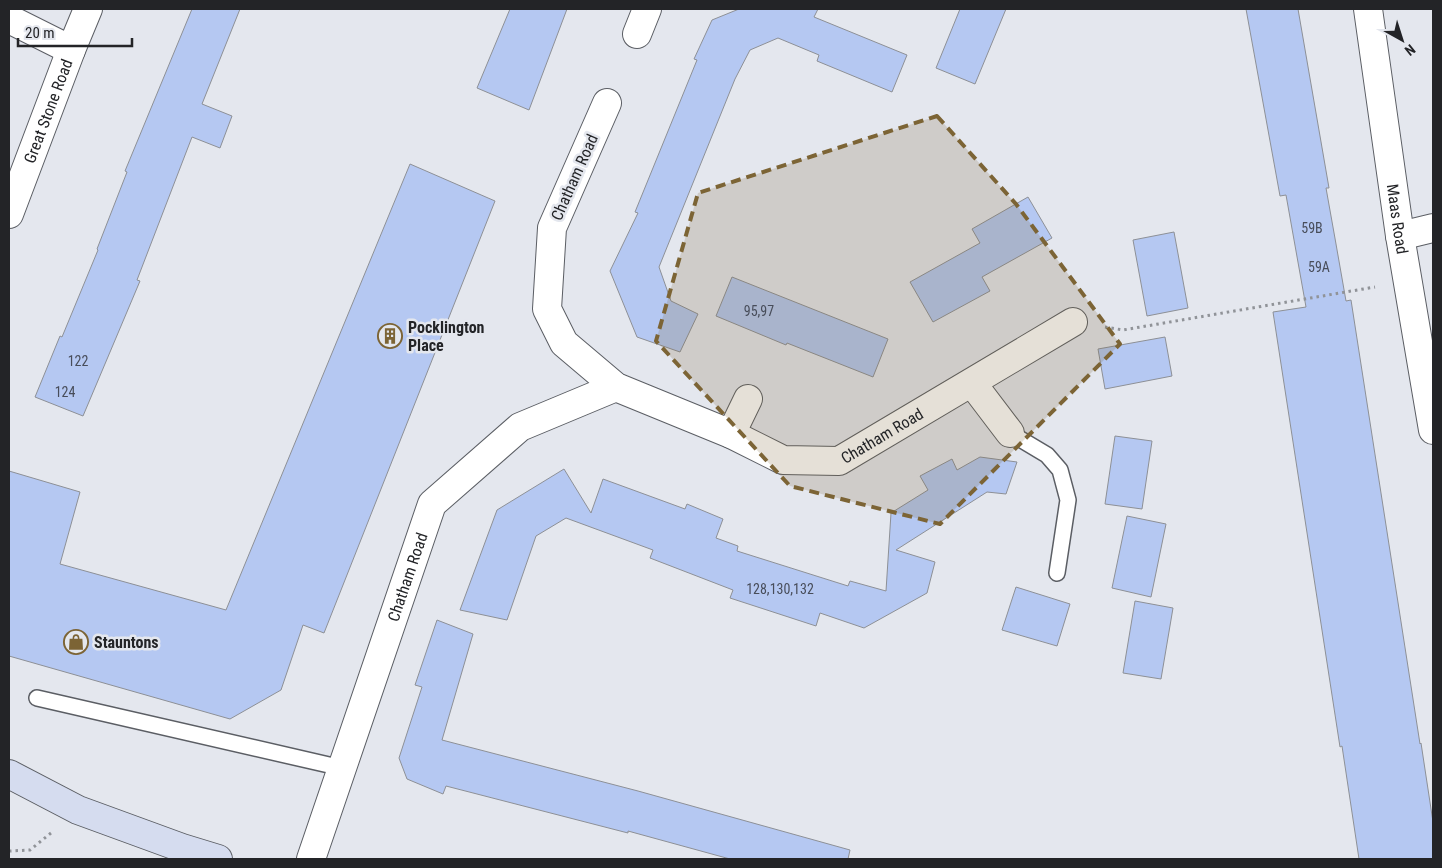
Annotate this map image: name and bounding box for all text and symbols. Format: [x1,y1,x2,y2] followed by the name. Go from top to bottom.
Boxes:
[18,15,131,47] scale bar
[1377,15,1427,65] north arrow
[25,24,55,42] text: 20 m
[1402,41,1419,59] text: N
[20,57,77,166] street label: Great Stone Road
[547,131,602,223] street label: Chatham Road
[1383,183,1412,255] street label: Maas Road
[1301,220,1323,236] house number: 59B
[1308,259,1330,275] house number: 59A
[744,303,774,319] house number: 95,97
[408,318,485,355] place label: Pocklington Place
[377,323,403,349] building icon: Pocklington Place
[68,353,88,369] house number: 122
[55,384,75,400] house number: 124
[838,404,927,468] street label: Chatham Road
[384,530,432,624] street label: Chatham Road
[746,581,814,597] house number: 128,130,132
[63,629,89,655] shop icon: Stauntons
[94,633,159,652] place label: Stauntons

